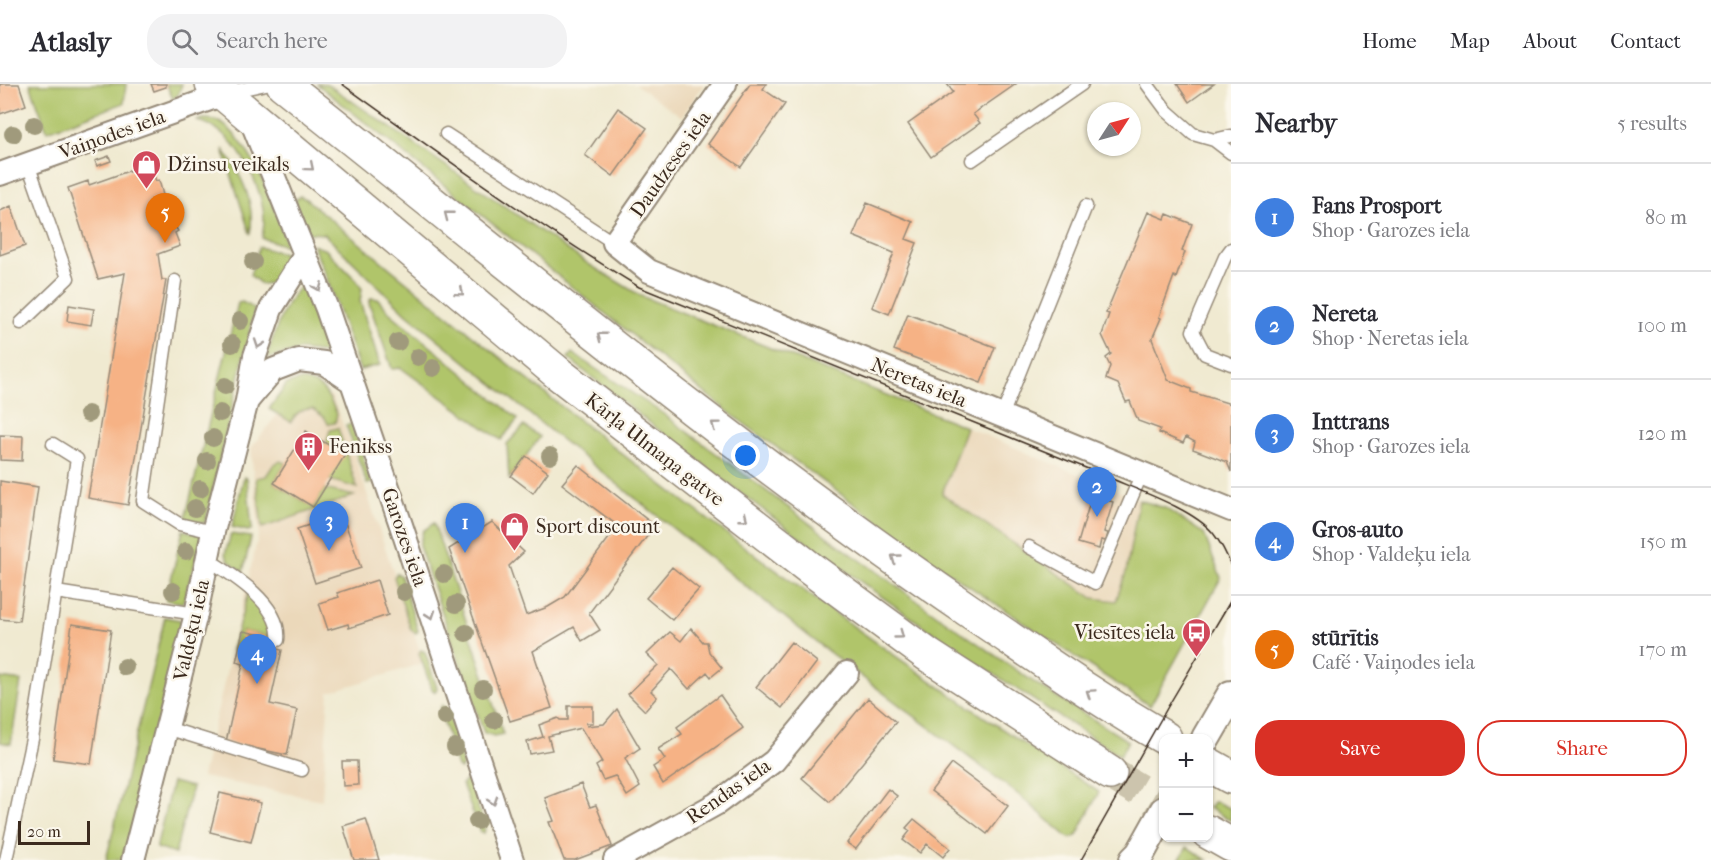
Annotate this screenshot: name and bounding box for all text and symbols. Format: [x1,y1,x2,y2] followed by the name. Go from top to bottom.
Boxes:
[147,14,567,68] search box
[30,25,111,58] text: Atlasly
[168,25,201,58] icon: search
[216,28,328,54] text: Search here
[1362,29,1417,53] text: Home
[1450,29,1490,53] text: Map
[1523,29,1577,53] text: About
[1610,29,1681,53] text: Contact
[1087,102,1141,156] north arrow
[55,104,169,166] street label: Vaiņodes iela
[625,106,716,222] street label: Daudzeses iela
[1255,108,1337,139] text: Nearby
[1617,112,1687,135] text: 5 results
[130,148,162,190] shop icon: Džinsu veikals
[167,153,289,176] place label: Džinsu veikals
[303,160,314,171] one-way arrow
[1312,193,1442,219] text: Fans Prosport
[146,194,184,243] pin: 5
[1271,206,1278,229] text: 1
[1645,206,1687,229] text: 80 m
[444,212,455,223] one-way arrow
[1312,219,1470,242] text: Shop · Garozes iela
[311,281,323,292] one-way arrow
[453,285,464,296] one-way arrow
[1312,301,1377,327] text: Nereta
[1269,314,1280,337] text: 2
[1637,314,1687,337] text: 100 m
[1312,327,1468,350] text: Shop · Neretas iela
[597,333,608,344] one-way arrow
[253,338,266,349] one-way arrow
[868,353,971,412] street label: Neretas iela
[580,388,729,512] street label: Kārļa Ulmaņa gatve
[1312,409,1389,435] text: Inttrans
[711,421,722,432] one-way arrow
[1270,422,1279,445] text: 3
[1638,422,1687,445] text: 120 m
[292,430,324,472] building icon: Fenikss
[329,435,392,458] place label: Fenikss
[1312,435,1470,458] text: Shop · Garozes iela
[731,441,760,470] your location
[1078,468,1116,517] pin: 2
[377,485,432,590] street label: Garozes iela
[310,502,348,551] pin: 3
[446,504,484,553] pin: 1
[499,510,531,552] shop icon: Sport discount
[738,510,749,521] one-way arrow
[536,515,660,538] place label: Sport discount
[1312,517,1403,543] text: Gros-auto
[1269,530,1280,553] text: 4
[1639,530,1687,553] text: 150 m
[1312,543,1470,566] text: Shop · Valdeķu iela
[890,555,901,566] one-way arrow
[168,576,215,684] street label: Valdeķu iela
[424,609,437,620] one-way arrow
[1180,616,1212,658] bus stop icon: Viesītes iela
[1073,621,1176,644] place label: Viesītes iela
[1312,625,1379,651] text: stūrītis
[894,627,905,638] one-way arrow
[238,634,276,684] pin: 4
[1270,638,1279,661] text: 5
[1638,638,1687,661] text: 170 m
[1312,651,1475,674] text: Café · Vaiņodes iela
[1086,689,1097,700] one-way arrow
[1255,720,1465,776] button: Save
[1477,720,1687,776] button: Share
[1159,734,1213,842] map controls
[1159,734,1213,788] button: +
[682,754,776,829] street label: Rendas iela
[1159,788,1213,842] button: −
[485,795,498,806] one-way arrow
[18,818,90,846] scale bar
[27,822,61,841] text: 20 m

